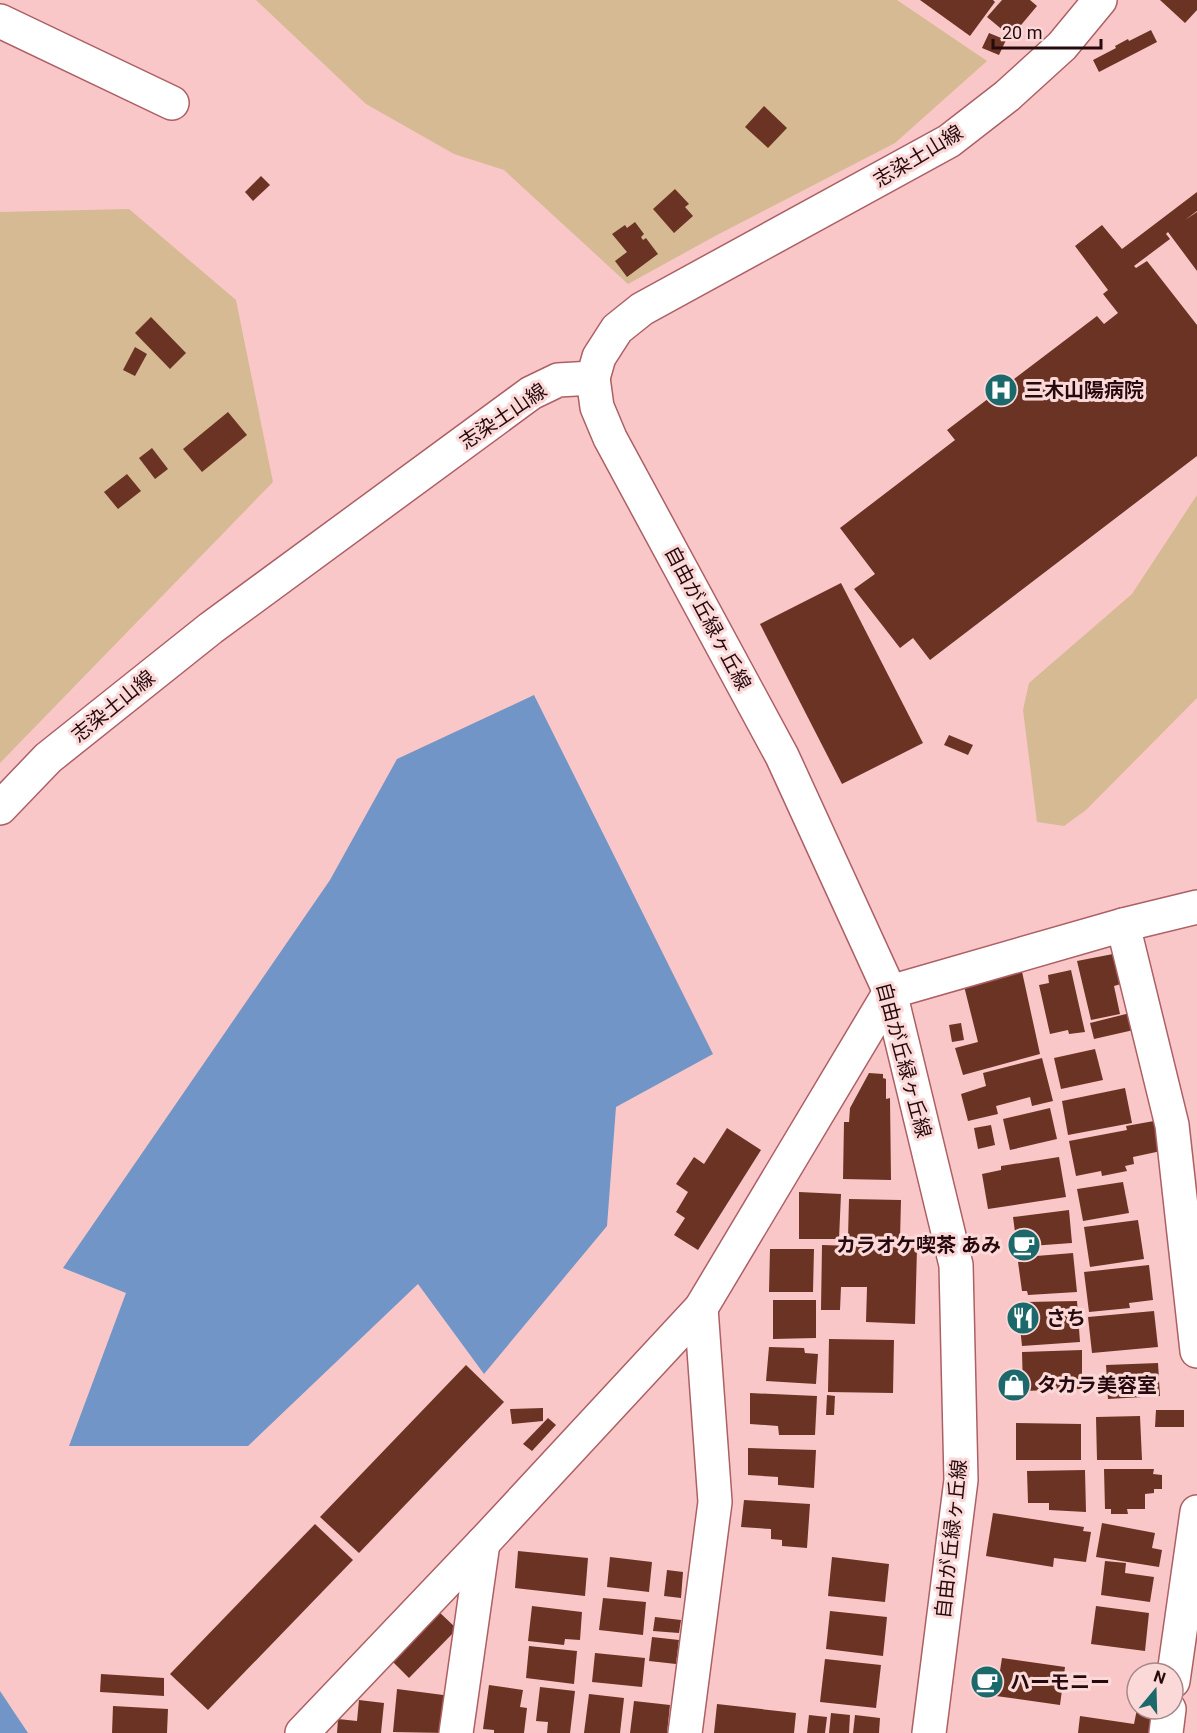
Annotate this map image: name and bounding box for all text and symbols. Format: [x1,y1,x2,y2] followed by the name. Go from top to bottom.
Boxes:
[993,12,1101,50] scale bar
[1002,22,1042,43] text: 20 m
[869,120,967,192] street label: 志染土山線
[983,372,1019,408] hospital icon: 三木山陽病院
[455,378,551,454] street label: 志染土山線
[1024,378,1144,402] place label: 三木山陽病院
[660,542,756,694] street label: 自由が丘緑ヶ丘線
[67,665,159,747] street label: 志染土山線
[872,980,936,1140] street label: 自由が丘緑ヶ丘線
[1006,1227,1042,1263] cafe icon: カラオケ喫茶 あみ
[836,1233,1001,1257] place label: カラオケ喫茶 あみ
[1005,1300,1041,1336] restaurant icon: さち
[1046,1306,1086,1330] place label: さち
[996,1367,1032,1403] shop icon: タカラ美容室
[1037,1373,1157,1397] place label: タカラ美容室
[931,1458,971,1620] street label: 自由が丘緑ヶ丘線
[1125,1661,1185,1721] north arrow
[969,1664,1005,1700] cafe icon: ハーモニー
[1151,1666,1168,1688] text: N
[1010,1670,1110,1694] place label: ハーモニー

